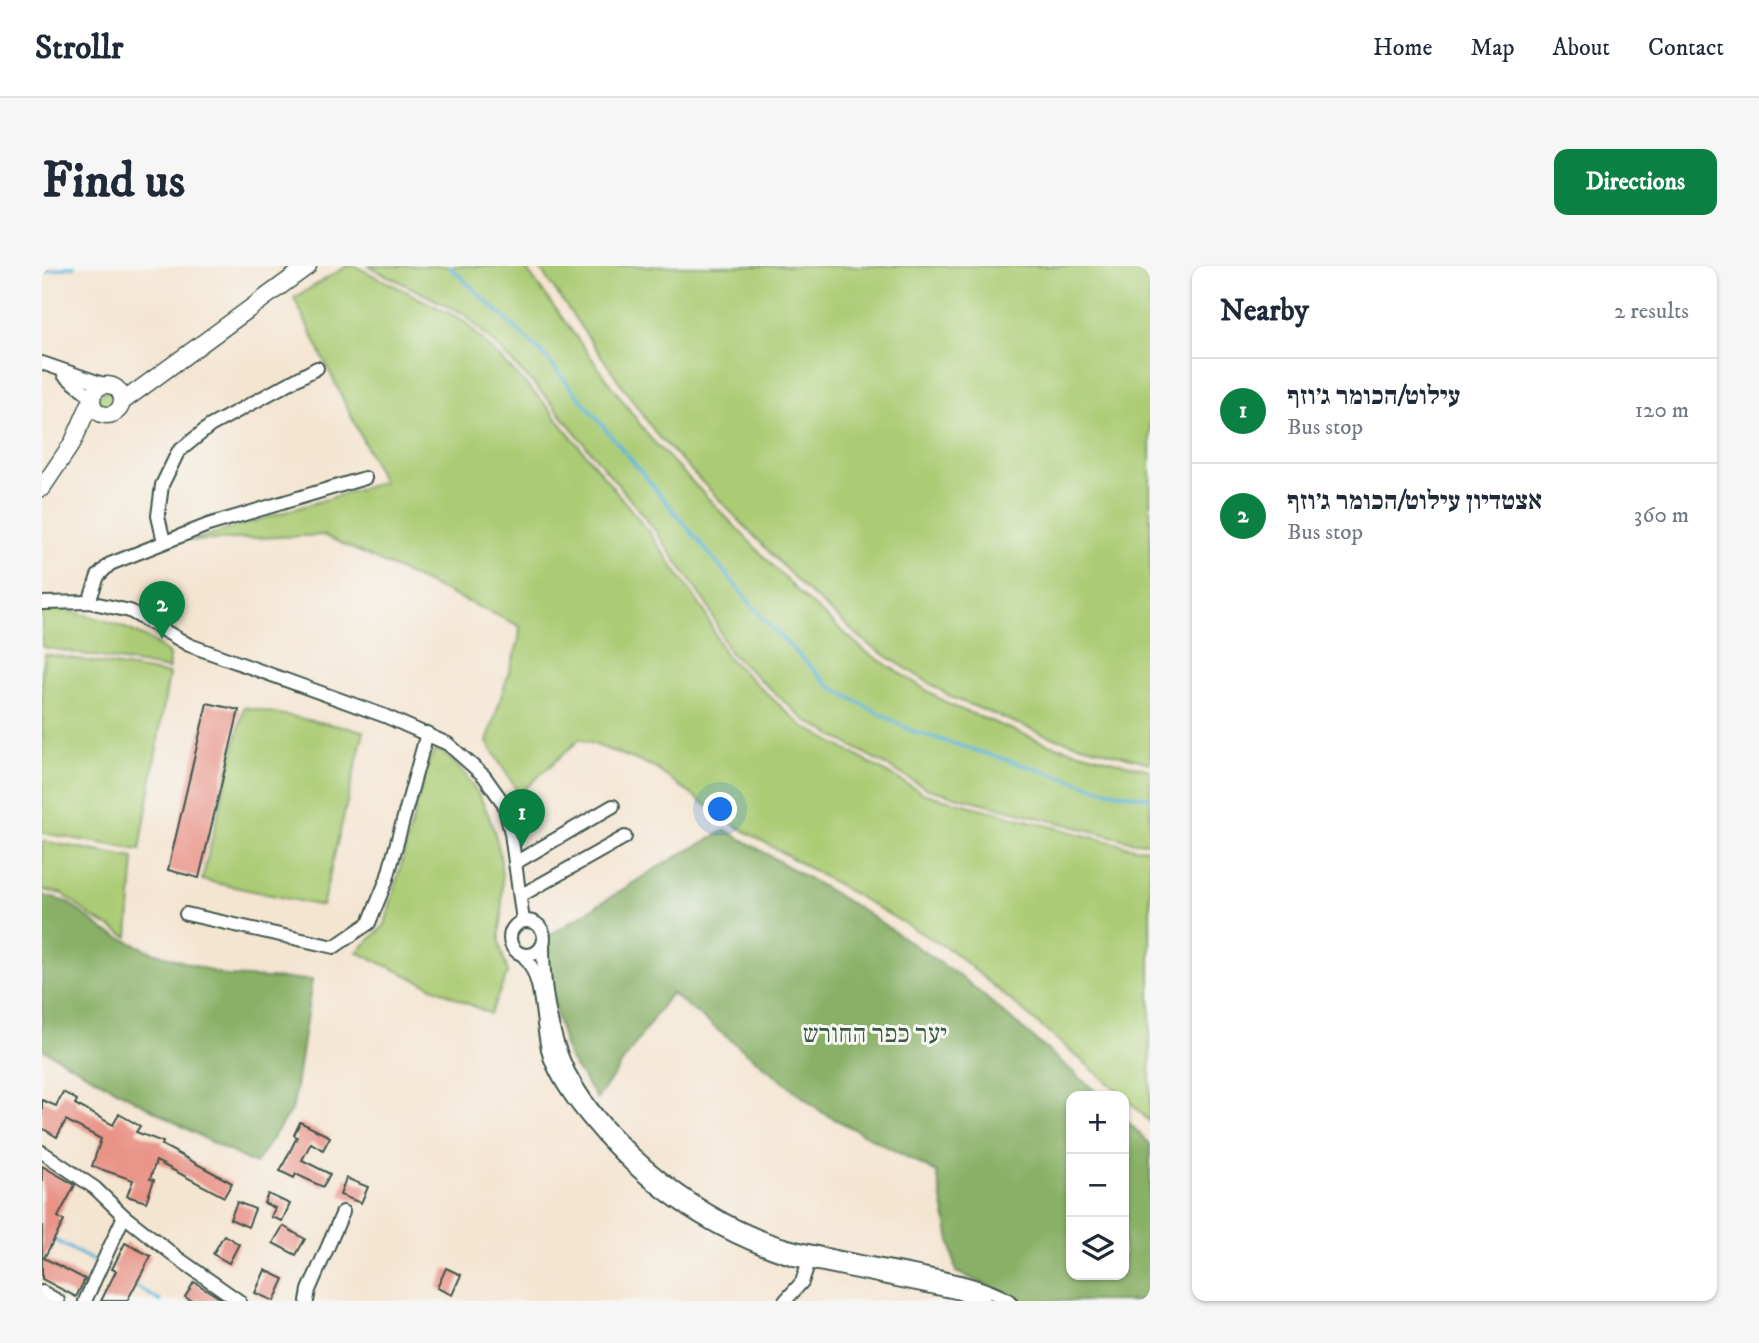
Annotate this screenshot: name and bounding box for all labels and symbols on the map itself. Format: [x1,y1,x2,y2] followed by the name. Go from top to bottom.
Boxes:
[139,581,185,639] pin: 2
[499,789,545,847] pin: 1
[703,792,737,826] your location
[803,1018,947,1051] park label: יער כפר החורש

